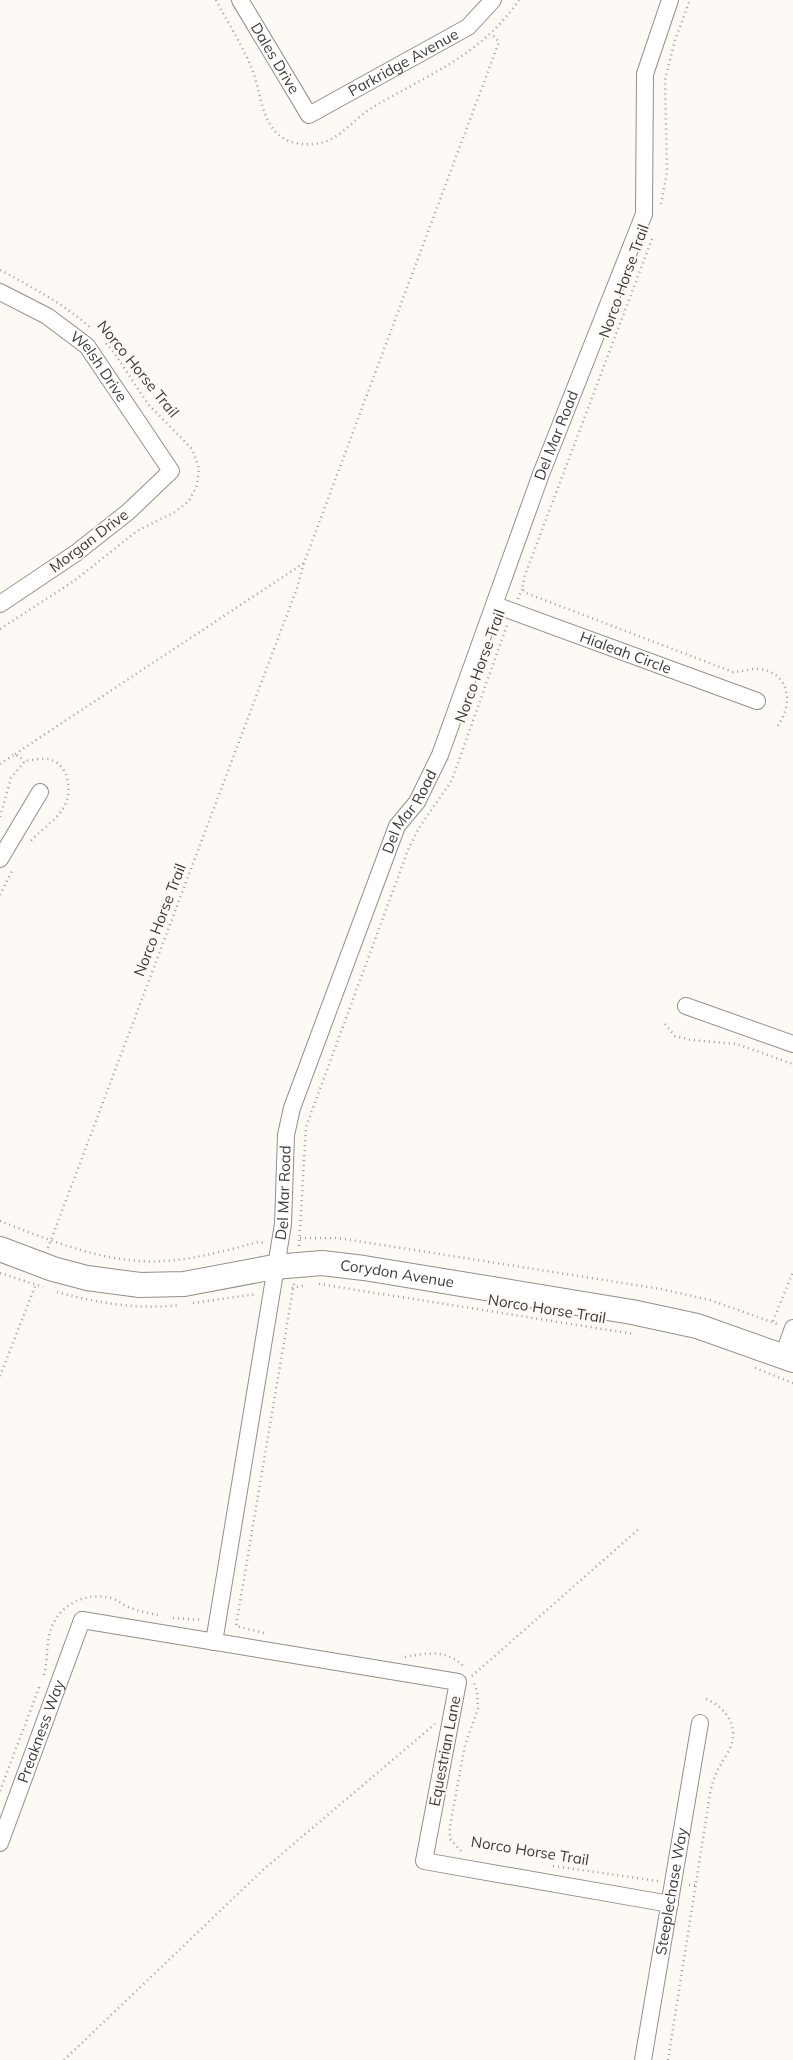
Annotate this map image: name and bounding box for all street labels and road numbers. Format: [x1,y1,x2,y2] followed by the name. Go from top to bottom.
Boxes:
[247,19,304,97] street label: Dales Drive
[345,24,462,100] street label: Parkridge Avenue
[594,222,653,340] street label: Norco Horse Trail
[93,316,183,421] street label: Norco Horse Trail
[67,327,132,405] street label: Welsh Drive
[530,388,582,483] street label: Del Mar Road
[46,505,132,576] street label: Morgan Drive
[450,607,509,725] street label: Norco Horse Trail
[577,627,674,678] street label: Hialeah Circle
[378,766,440,856] street label: Del Mar Road
[129,861,190,979] street label: Norco Horse Trail
[271,1145,295,1241] street label: Del Mar Road
[339,1255,455,1292] street label: Corydon Avenue
[487,1290,607,1327] street label: Norco Horse Trail
[13,1677,68,1785] street label: Preakness Way
[424,1694,465,1808] street label: Equestrian Lane
[651,1826,691,1957] street label: Steeplechase Way
[470,1832,590,1869] street label: Norco Horse Trail

